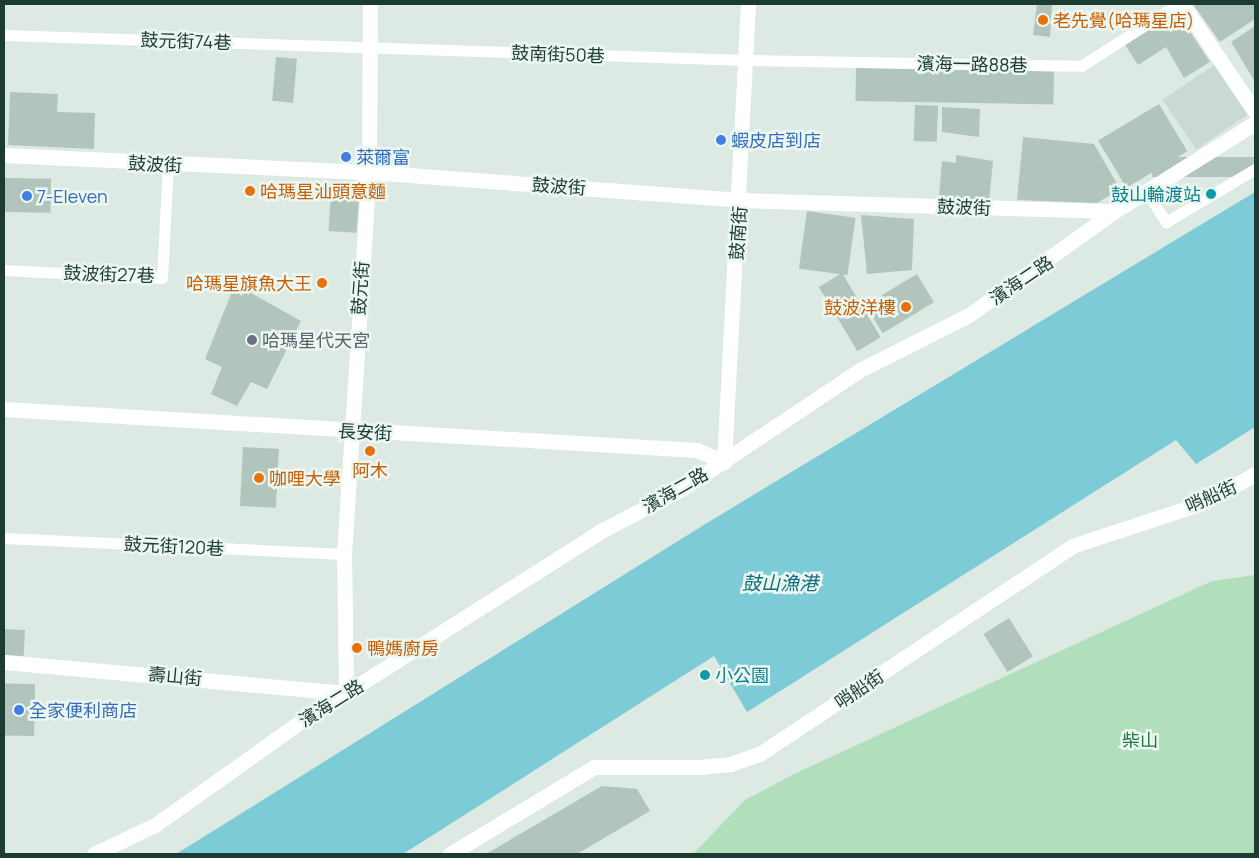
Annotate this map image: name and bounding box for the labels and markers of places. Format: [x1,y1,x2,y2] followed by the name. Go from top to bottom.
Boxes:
[1053,9,1194,31] place label: 老先覺(哈瑪星店)
[1037,14,1049,26] marker: 老先覺(哈瑪星店)
[731,129,821,151] place label: 蝦皮店到店
[715,134,727,146] marker: 蝦皮店到店
[356,146,410,168] place label: 萊爾富
[340,151,352,163] marker: 萊爾富
[260,180,386,202] place label: 哈瑪星汕頭意麵
[1111,183,1201,205] place label: 鼓山輪渡站
[37,185,108,207] place label: 7-Eleven
[244,185,256,197] marker: 哈瑪星汕頭意麵
[1205,188,1217,200] marker: 鼓山輪渡站
[21,190,33,202] marker: 7-Eleven
[186,272,312,294] place label: 哈瑪星旗魚大王
[316,277,328,289] marker: 哈瑪星旗魚大王
[824,296,896,318] place label: 鼓波洋樓
[900,301,912,313] marker: 鼓波洋樓
[262,329,370,351] place label: 哈瑪星代天宮
[246,334,258,346] marker: 哈瑪星代天宮
[364,445,376,457] marker: 阿木
[352,459,388,481] place label: 阿木
[269,467,341,489] place label: 咖哩大學
[253,472,265,484] marker: 咖哩大學
[367,637,439,659] place label: 鴨媽廚房
[351,642,363,654] marker: 鴨媽廚房
[715,664,769,686] place label: 小公園
[699,669,711,681] marker: 小公園
[29,699,137,721] place label: 全家便利商店
[13,704,25,716] marker: 全家便利商店

